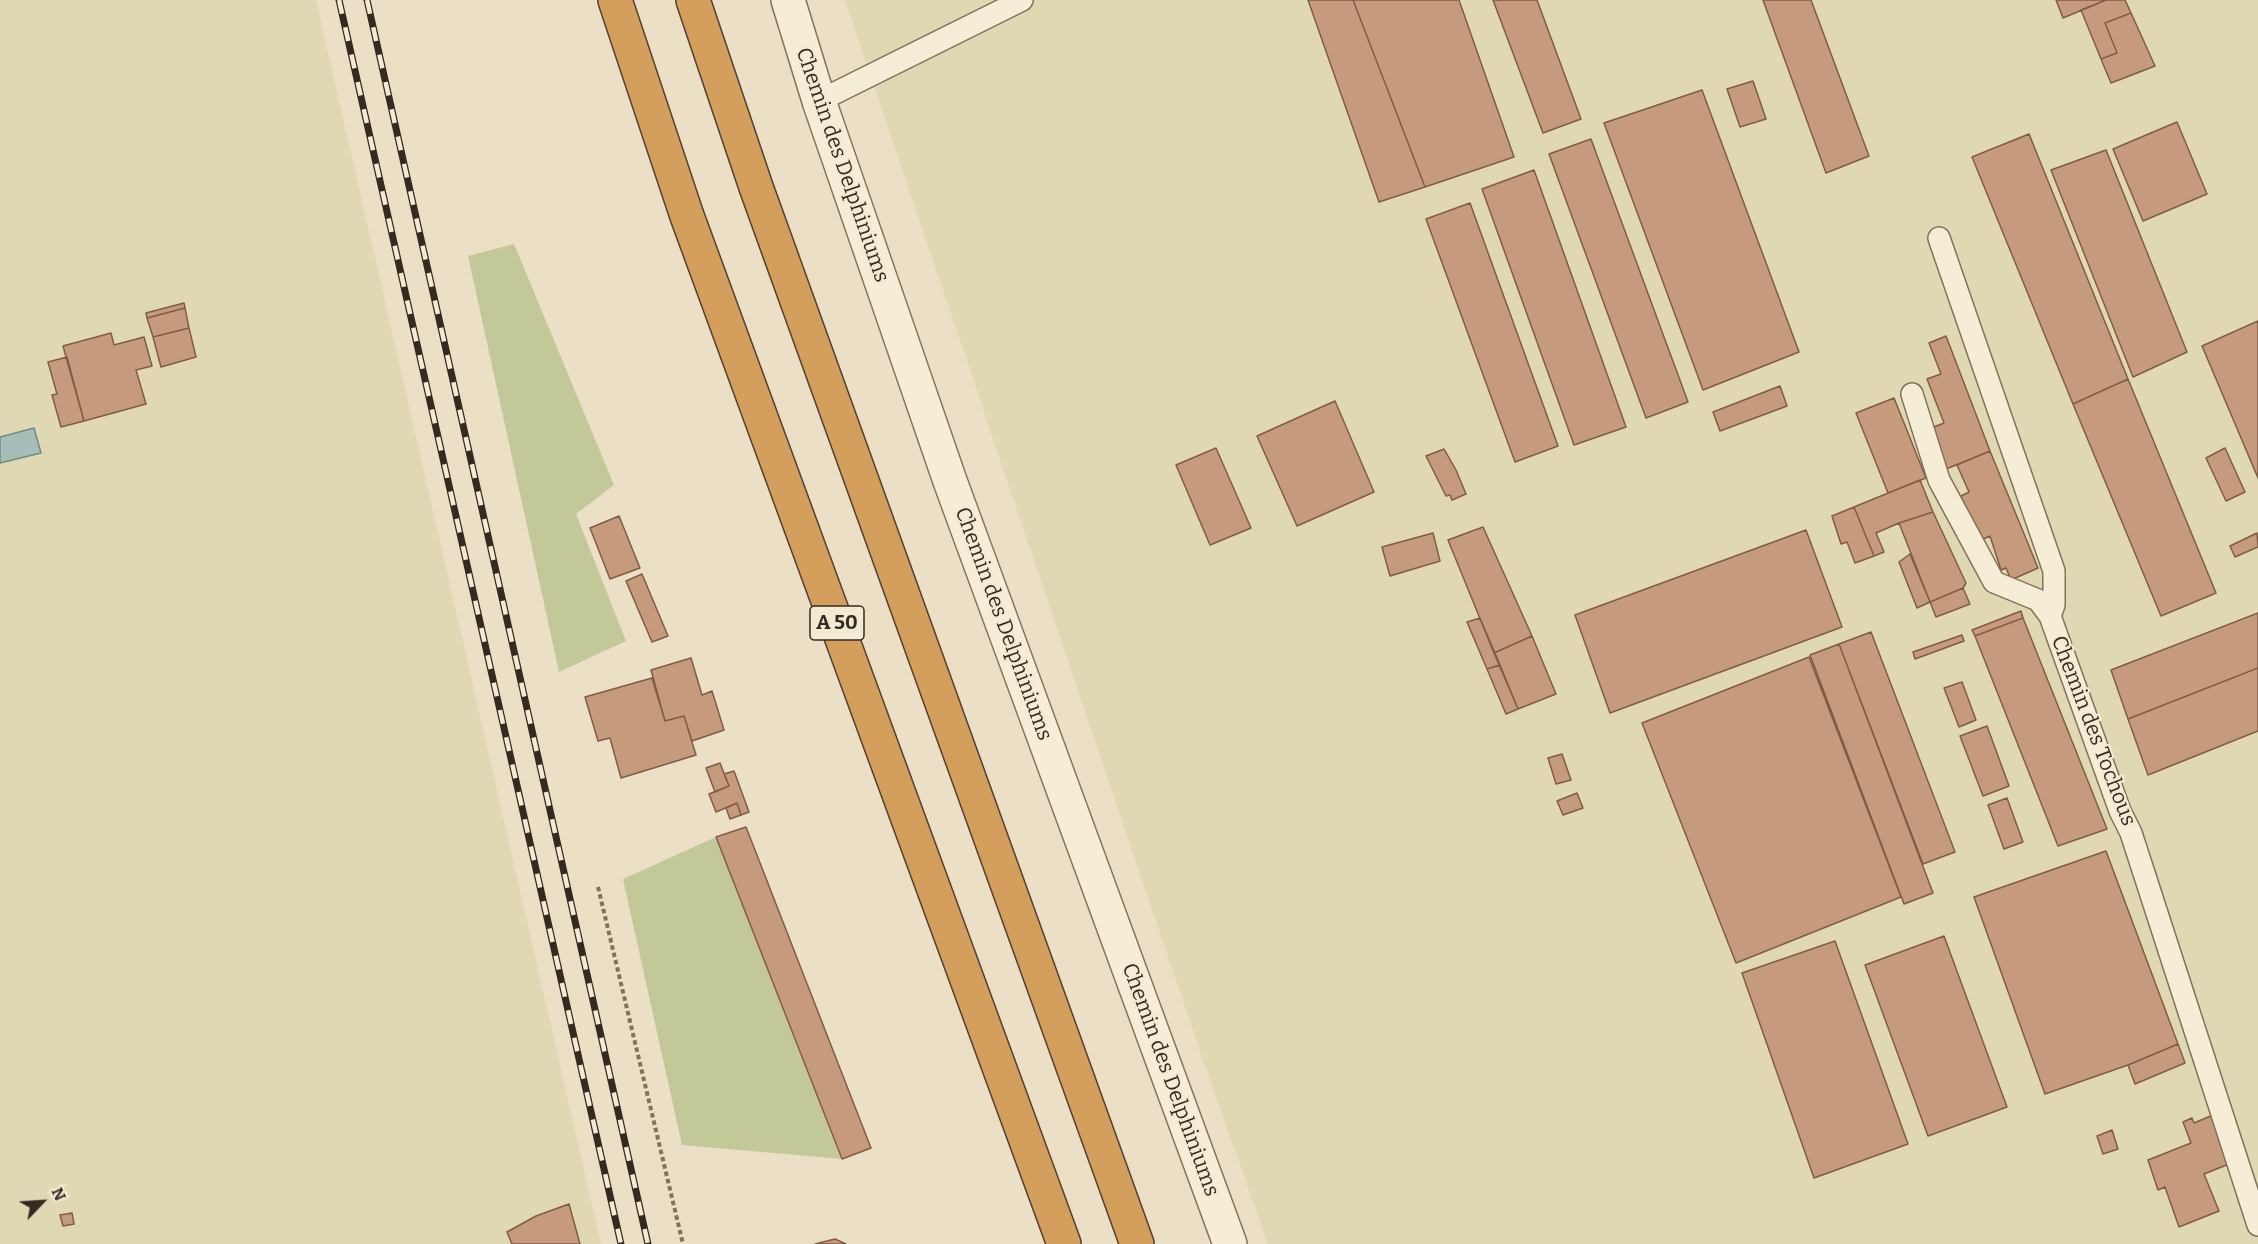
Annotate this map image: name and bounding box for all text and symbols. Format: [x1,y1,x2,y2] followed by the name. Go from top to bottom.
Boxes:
[790,44,894,286] street label: Chemin des Delphiniums
[949,504,1057,744] street label: Chemin des Delphiniums
[810,606,864,640] road number: A 50
[2045,633,2141,829] street label: Chemin des Tochous
[1116,960,1224,1200] street label: Chemin des Delphiniums
[12,1172,72,1232] north arrow
[48,1185,70,1204] text: N

